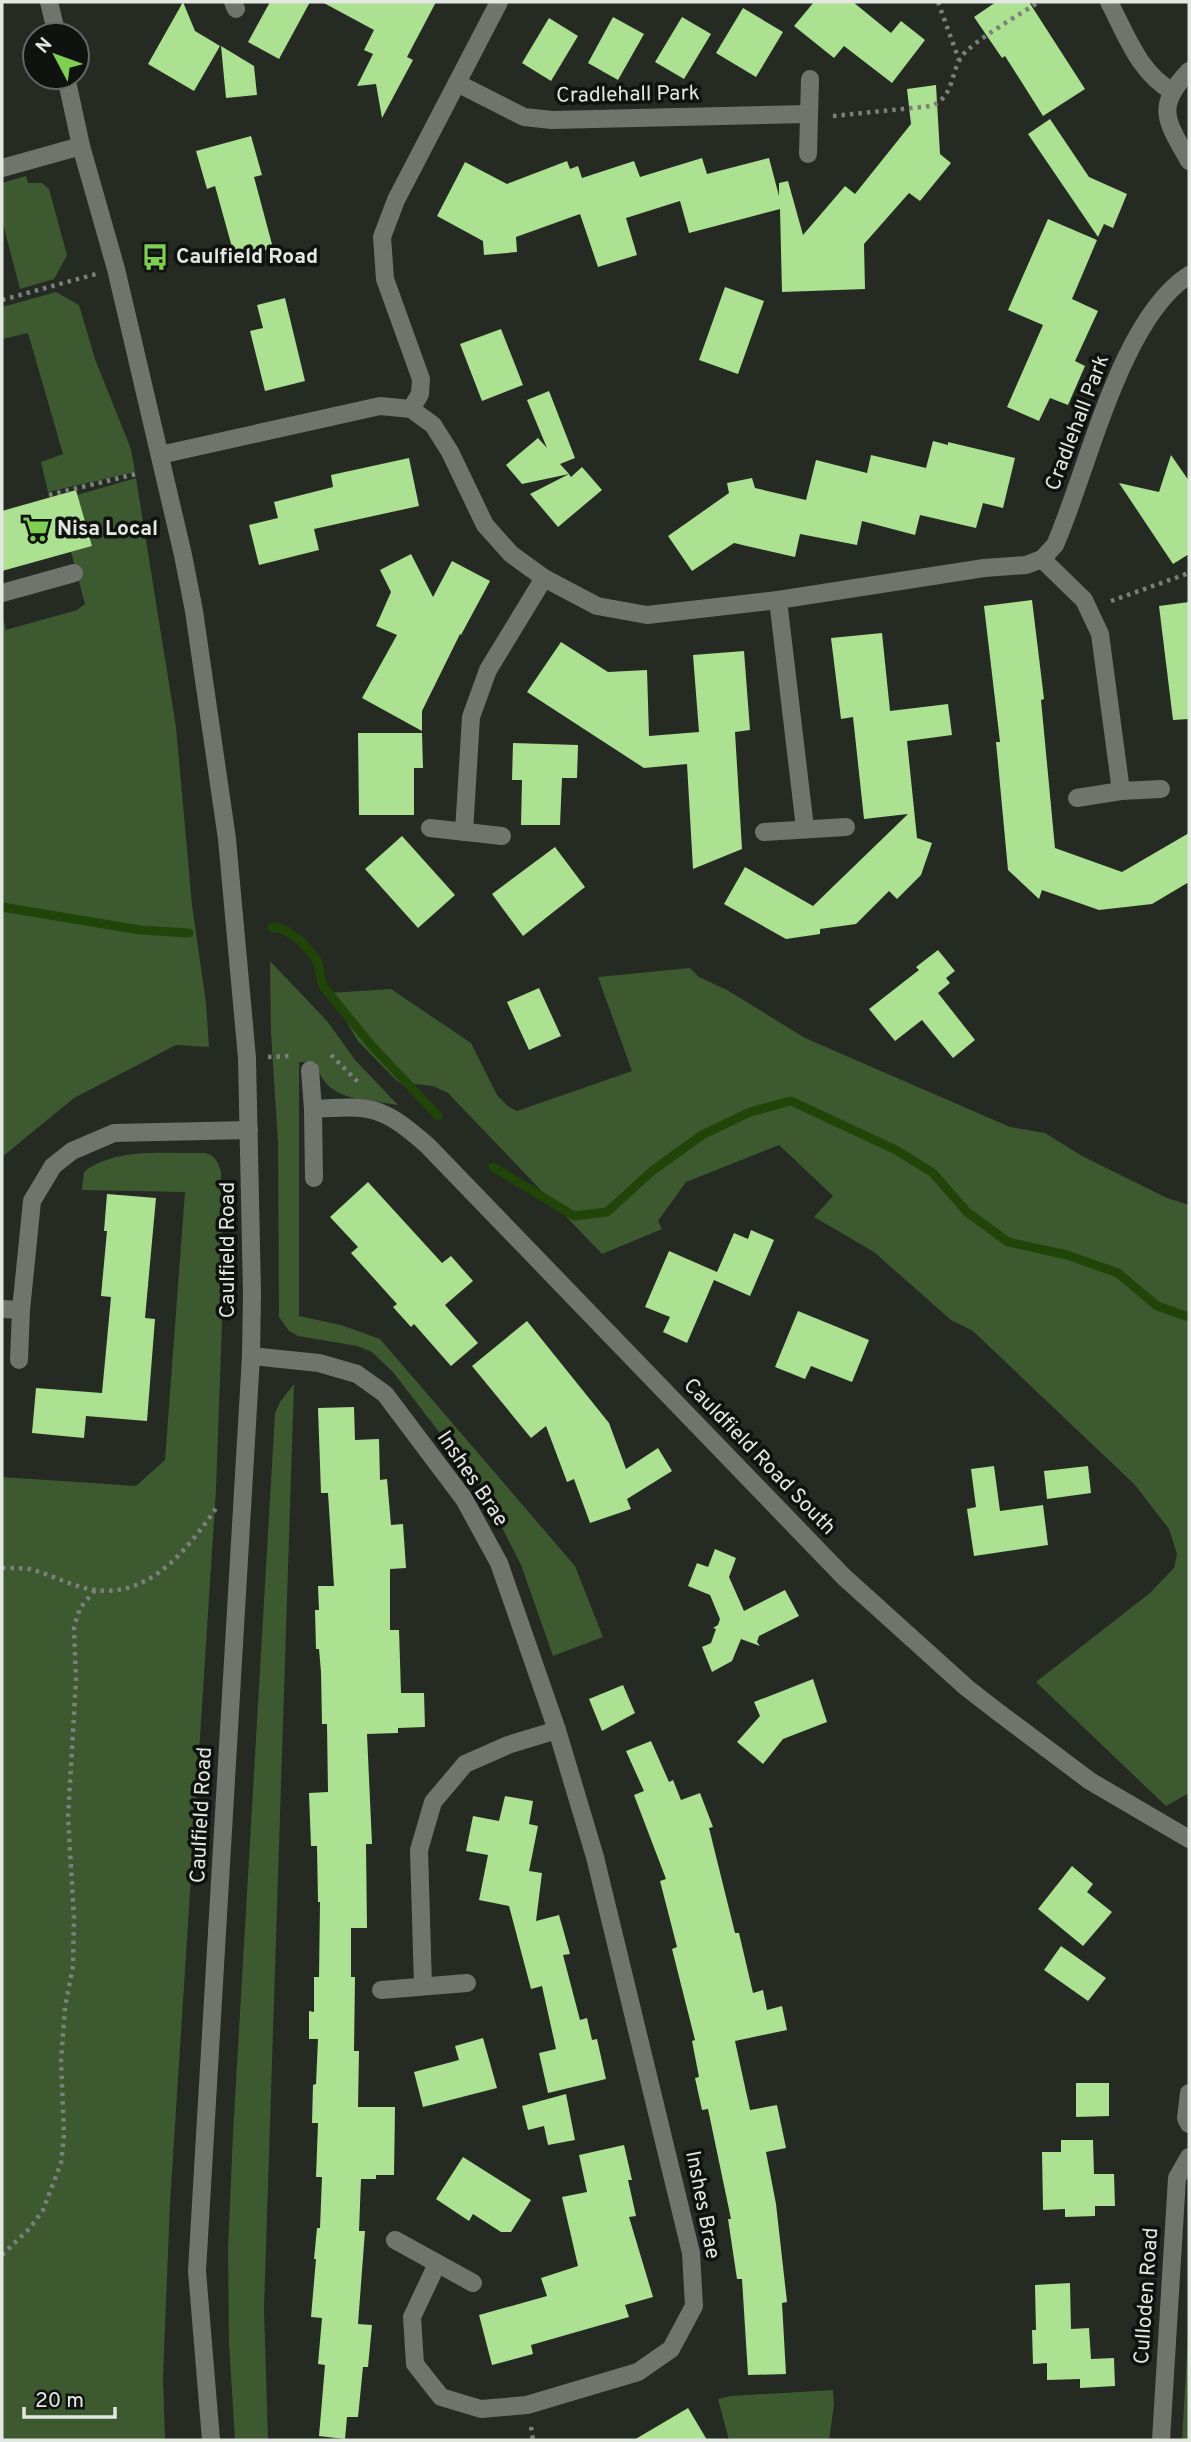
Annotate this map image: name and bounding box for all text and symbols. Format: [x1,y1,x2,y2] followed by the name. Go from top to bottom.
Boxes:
[21,21,91,91] north arrow
[31,33,58,59] text: N
[556,80,700,110] street label: Cradlehall Park
[140,242,170,272] bus stop icon: Caulfield Road
[176,244,318,271] place label: Caulfield Road
[1040,351,1116,495] street label: Cradlehall Park
[21,514,51,544] supermarket icon: Nisa Local
[57,516,158,543] place label: Nisa Local
[215,1182,242,1318] street label: Caulfield Road
[677,1373,841,1541] street label: Cauldfield Road South
[430,1426,514,1532] street label: Inshes Brae
[185,1746,219,1884] street label: Caulfield Road
[678,2149,726,2261] street label: Inshes Brae
[1129,2227,1165,2365] street label: Culloden Road
[24,2376,116,2420] scale bar
[35,2388,84,2415] text: 20 m

